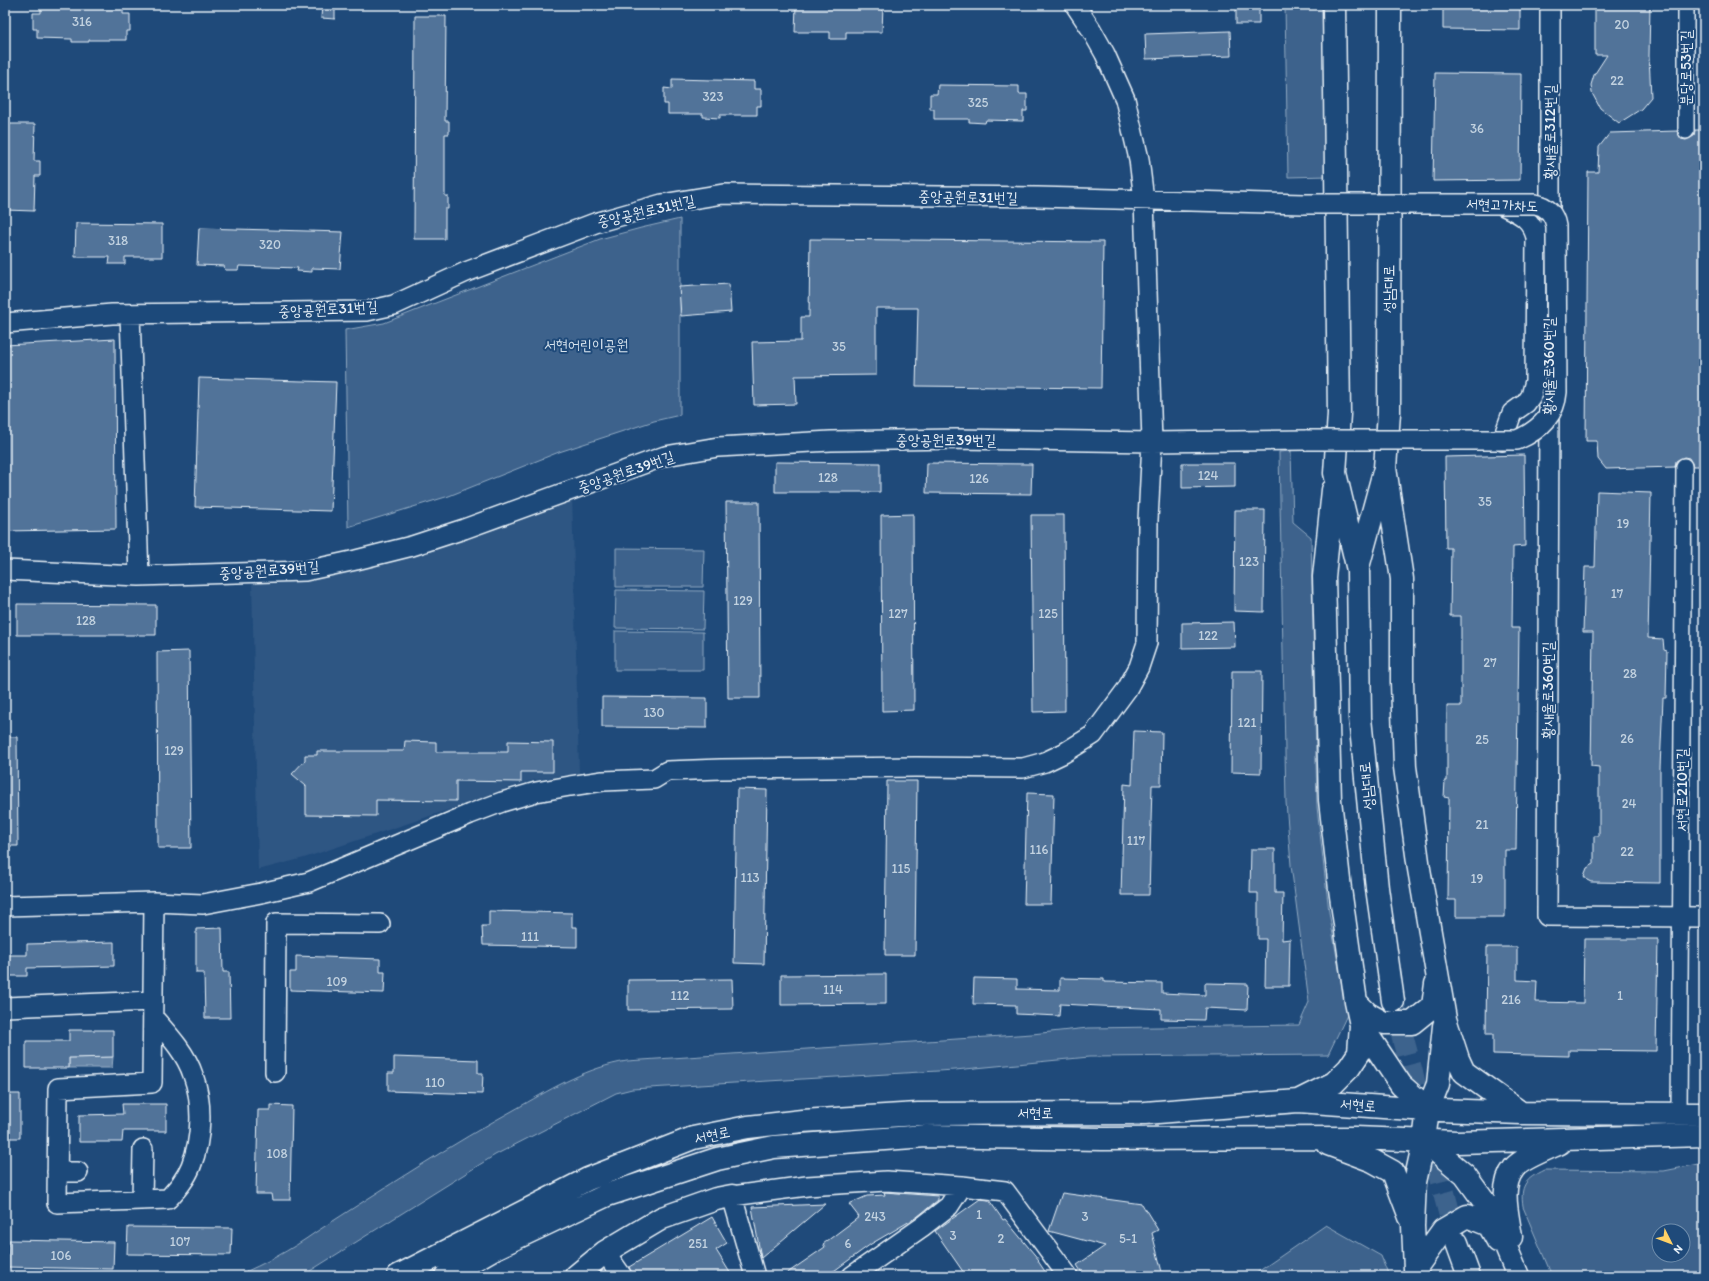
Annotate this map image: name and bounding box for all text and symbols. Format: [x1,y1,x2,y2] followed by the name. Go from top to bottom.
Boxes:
[72,14,92,29] house number: 316
[1615,17,1629,32] house number: 20
[1677,30,1695,106] street label: 분당로53번길
[1610,73,1624,88] house number: 22
[1541,84,1559,180] street label: 황새울로312번길
[702,89,724,104] house number: 323
[968,95,989,110] house number: 325
[1470,121,1484,136] house number: 36
[918,187,1018,207] street label: 중앙공원로31번길
[595,191,697,231] street label: 중앙공원로31번길
[1465,195,1539,215] street label: 서현고가차도
[108,233,128,248] house number: 318
[259,237,281,252] house number: 320
[1380,265,1398,313] street label: 성남대로
[278,297,378,321] street label: 중앙공원로31번길
[1540,317,1558,415] street label: 황새울로360번길
[544,336,628,354] park label: 서현어린이공원
[832,339,846,354] house number: 35
[896,431,996,449] street label: 중앙공원로39번길
[576,447,676,497] street label: 중앙공원로39번길
[1198,468,1219,483] house number: 124
[818,470,838,485] house number: 128
[969,471,989,486] house number: 126
[1478,494,1492,509] house number: 35
[1617,516,1630,531] house number: 19
[1239,554,1259,569] house number: 123
[218,558,320,582] street label: 중앙공원로39번길
[1611,586,1624,601] house number: 17
[733,593,753,608] house number: 129
[888,606,908,621] house number: 127
[1038,606,1058,621] house number: 125
[76,613,96,628] house number: 128
[1198,628,1218,643] house number: 122
[1539,641,1557,739] street label: 황새울로360번길
[1483,655,1497,670] house number: 27
[1623,666,1637,681] house number: 28
[643,705,665,720] house number: 130
[1238,715,1256,730] house number: 121
[1620,731,1634,746] house number: 26
[1475,732,1489,747] house number: 25
[164,743,184,758] house number: 129
[1673,748,1691,832] street label: 서현로210번길
[1356,761,1378,811] street label: 성남대로
[1622,796,1637,811] house number: 24
[1476,817,1488,832] house number: 21
[1127,833,1146,848] house number: 117
[1030,842,1049,857] house number: 116
[1620,844,1634,859] house number: 22
[892,861,911,876] house number: 115
[740,870,760,885] house number: 113
[1471,871,1484,886] house number: 19
[521,929,539,944] house number: 111
[327,974,348,989] house number: 109
[823,982,843,997] house number: 114
[671,988,690,1003] house number: 112
[1617,988,1623,1003] house number: 1
[1501,992,1521,1007] house number: 216
[425,1075,445,1090] house number: 110
[1339,1095,1377,1115] street label: 서현로
[1017,1104,1053,1122] street label: 서현로
[692,1122,732,1148] street label: 서현로
[266,1146,288,1161] house number: 108
[976,1207,982,1222] house number: 1
[864,1209,886,1224] house number: 243
[1081,1209,1089,1224] house number: 3
[1651,1223,1691,1263] north arrow
[949,1228,957,1243] house number: 3
[998,1231,1005,1246] house number: 2
[1119,1231,1137,1246] house number: 5-1
[170,1234,191,1249] house number: 107
[688,1236,708,1251] house number: 251
[845,1236,852,1251] house number: 6
[1671,1242,1685,1256] text: N
[51,1248,72,1263] house number: 106

